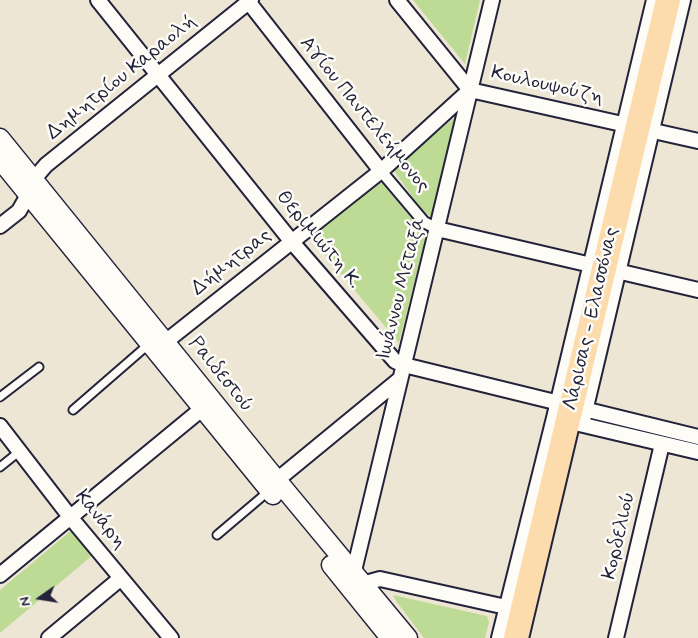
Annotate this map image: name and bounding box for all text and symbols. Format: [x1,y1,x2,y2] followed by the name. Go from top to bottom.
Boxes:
[42,10,202,146] street label: Δημητρίου Καραολή
[294,32,434,198] street label: Αγίου Παντελεήμονος
[488,61,606,111] street label: Κουλουψούζη
[270,186,366,294] street label: Θεριμιώτη Κ.
[373,215,431,363] street label: Ιωάννου Μεταξά
[187,224,277,302] street label: Δήμητρας
[559,225,625,413] street label: Λάρισας - Ελασσόνας
[182,333,258,417] street label: Ραιδεστού
[69,485,131,555] street label: Κανάρη
[598,490,642,582] street label: Κορδελιού
[15,573,65,623] north arrow
[16,595,35,608] text: N

